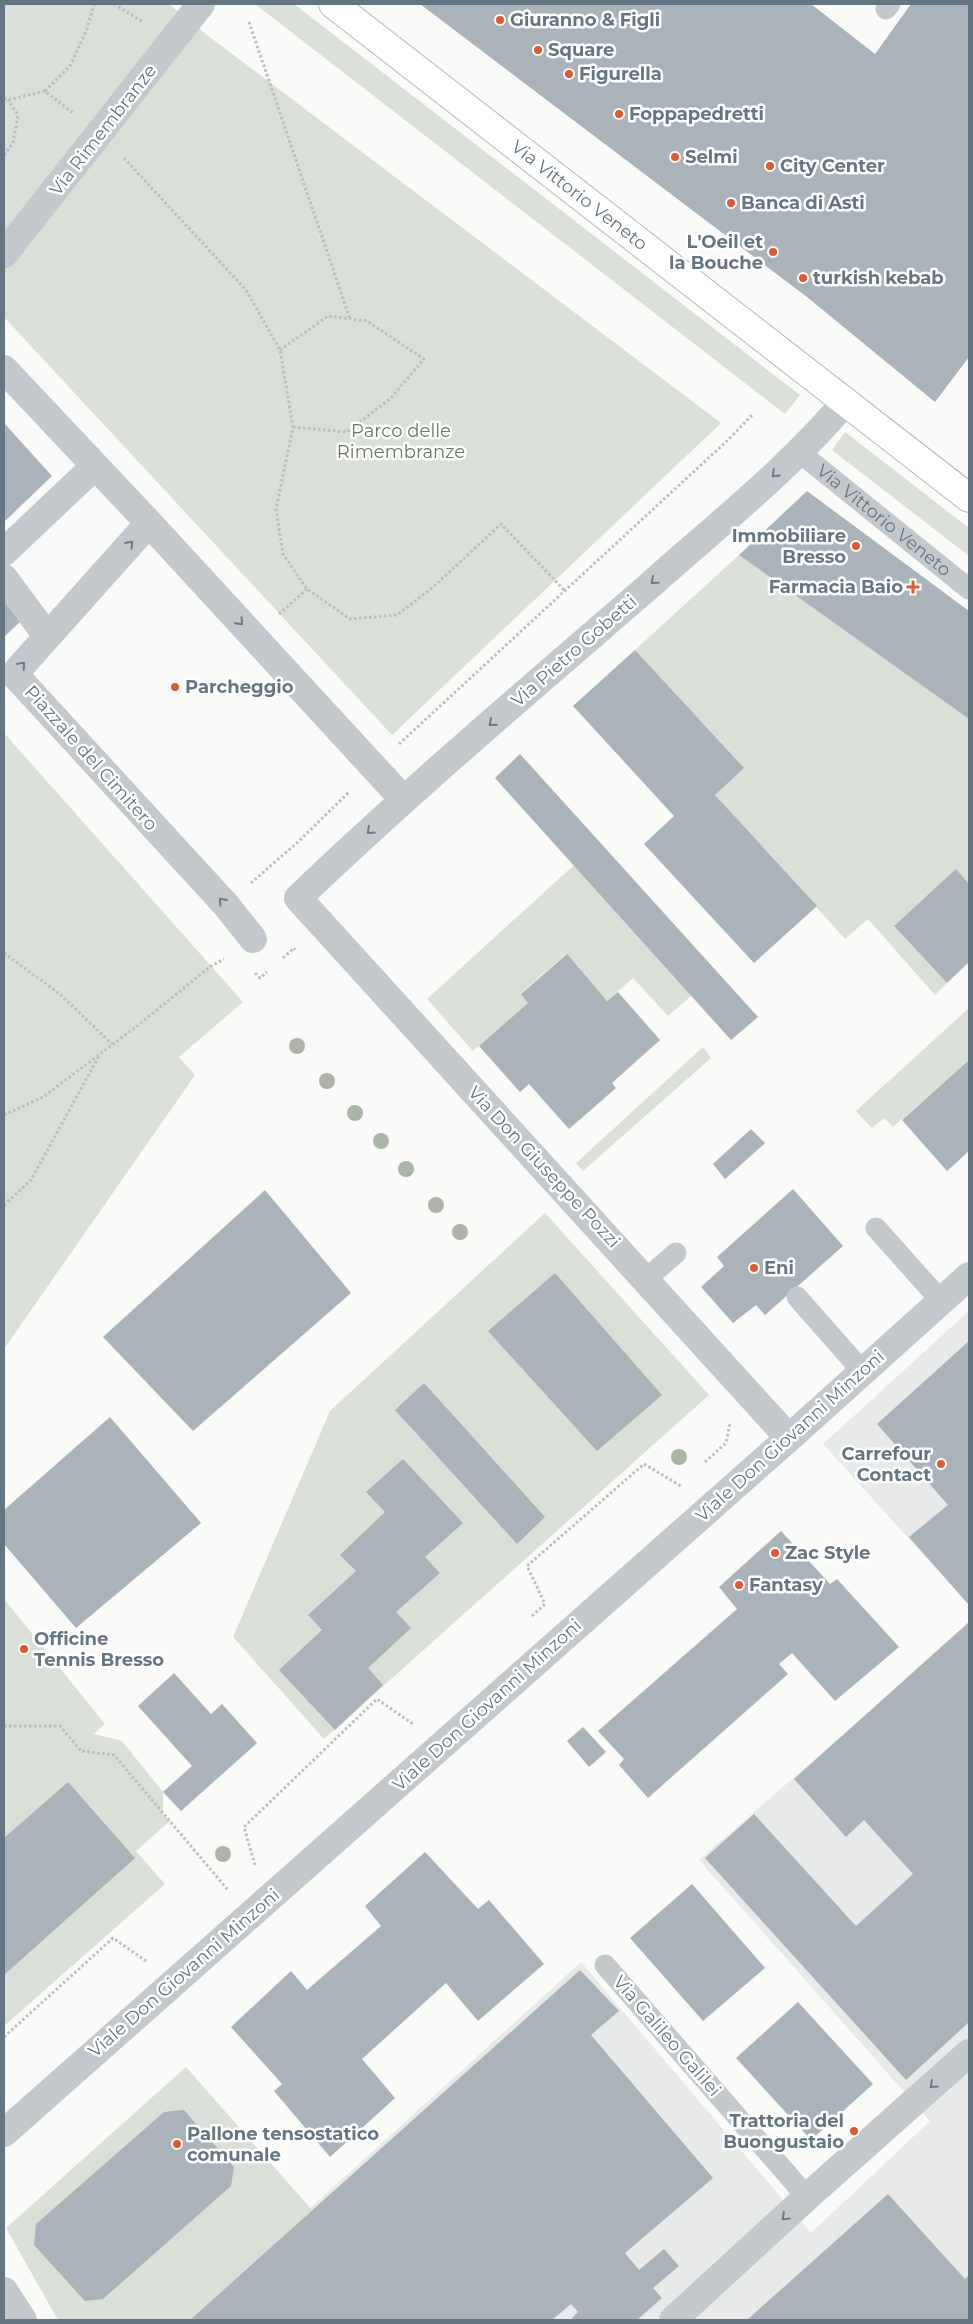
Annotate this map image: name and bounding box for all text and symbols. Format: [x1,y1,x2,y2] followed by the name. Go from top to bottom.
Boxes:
[510,9,660,31] place label: Giuranno & Figli
[494,14,506,26] marker: Giuranno & Figli
[548,39,614,61] place label: Square
[532,44,544,56] marker: Square
[45,60,161,200] street label: Via Rimembranze
[579,63,662,85] place label: Figurella
[563,68,575,80] marker: Figurella
[629,103,764,125] place label: Foppapedretti
[613,108,625,120] marker: Foppapedretti
[507,136,652,255] street label: Via Vittorio Veneto
[685,146,738,168] place label: Selmi
[669,151,681,163] marker: Selmi
[780,155,885,177] place label: City Center
[764,160,776,172] marker: City Center
[741,192,865,214] place label: Banca di Asti
[725,197,737,209] marker: Banca di Asti
[669,231,763,274] place label: L'Oeil et la Bouche
[767,246,779,258] marker: L'Oeil et la Bouche
[813,267,944,289] place label: turkish kebab
[797,272,809,284] marker: turkish kebab
[337,420,465,463] park label: Parco delle Rimembranze
[812,460,956,581] street label: Via Vittorio Veneto
[772,468,781,477] one-way arrow
[732,525,846,568] place label: Immobiliare Bresso
[124,540,133,549] one-way arrow
[850,540,862,552] marker: Immobiliare Bresso
[650,576,659,585] one-way arrow
[769,576,903,598] place label: Farmacia Baio
[907,581,919,593] marker: Farmacia Baio
[507,591,641,711] street label: Via Pietro Gobetti
[234,616,243,625] one-way arrow
[16,662,24,671] one-way arrow
[185,676,294,698] place label: Parcheggio
[20,681,162,835] street label: Piazzale del Cimitero
[169,681,181,693] marker: Parcheggio
[488,717,497,726] one-way arrow
[367,825,376,834] one-way arrow
[219,898,228,907] one-way arrow
[463,1082,625,1252] street label: Via Don Giuseppe Pozzi
[764,1257,794,1279] place label: Eni
[748,1262,760,1274] marker: Eni
[691,1345,889,1527] street label: Viale Don Giovanni Minzoni
[842,1443,931,1486] place label: Carrefour Contact
[935,1458,947,1470] marker: Carrefour Contact
[785,1542,870,1564] place label: Zac Style
[769,1547,781,1559] marker: Zac Style
[749,1574,823,1596] place label: Fantasy
[733,1579,745,1591] marker: Fantasy
[388,1614,586,1796] street label: Viale Don Giovanni Minzoni
[34,1628,164,1671] place label: Officine Tennis Bresso
[18,1643,30,1655] marker: Officine Tennis Bresso
[84,1884,284,2062] street label: Viale Don Giovanni Minzoni
[608,1971,726,2101] street label: Via Galileo Galilei
[929,2080,938,2089] one-way arrow
[723,2110,844,2153] place label: Trattoria del Buongustaio
[187,2123,379,2166] place label: Pallone tensostatico comunale
[848,2125,860,2137] marker: Trattoria del Buongustaio
[171,2138,183,2150] marker: Pallone tensostatico comunale
[782,2211,791,2220] one-way arrow

